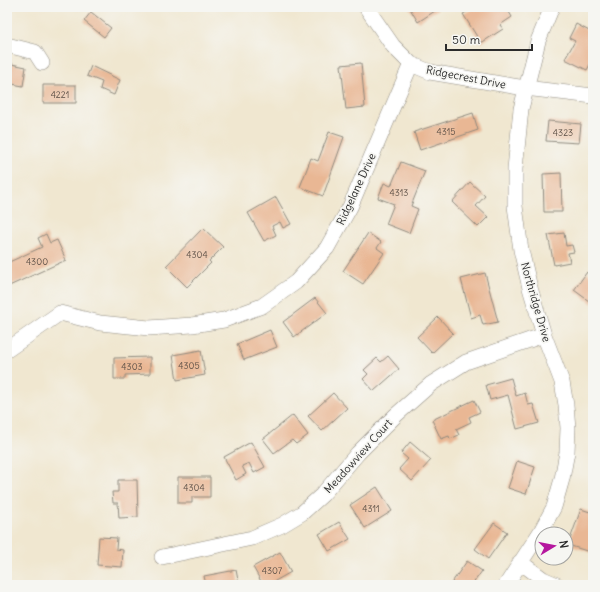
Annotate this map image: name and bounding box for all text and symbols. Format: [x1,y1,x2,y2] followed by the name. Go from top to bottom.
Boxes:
[446,26,532,52] scale bar
[452,32,481,47] text: 50 m
[425,62,507,92] street label: Ridgecrest Drive
[51,89,69,100] house number: 4221
[437,126,455,137] house number: 4315
[553,127,573,138] house number: 4323
[333,151,379,227] street label: Ridgelane Drive
[390,187,408,198] house number: 4313
[186,249,208,260] house number: 4304
[26,256,48,267] house number: 4300
[518,260,554,344] street label: Northridge Drive
[178,360,200,371] house number: 4305
[121,361,143,372] house number: 4303
[321,416,395,496] street label: Meadowview Court
[183,482,205,493] house number: 4304
[362,503,380,514] house number: 4311
[534,526,574,566] north arrow
[556,539,571,549] text: N
[262,565,283,576] house number: 4307

